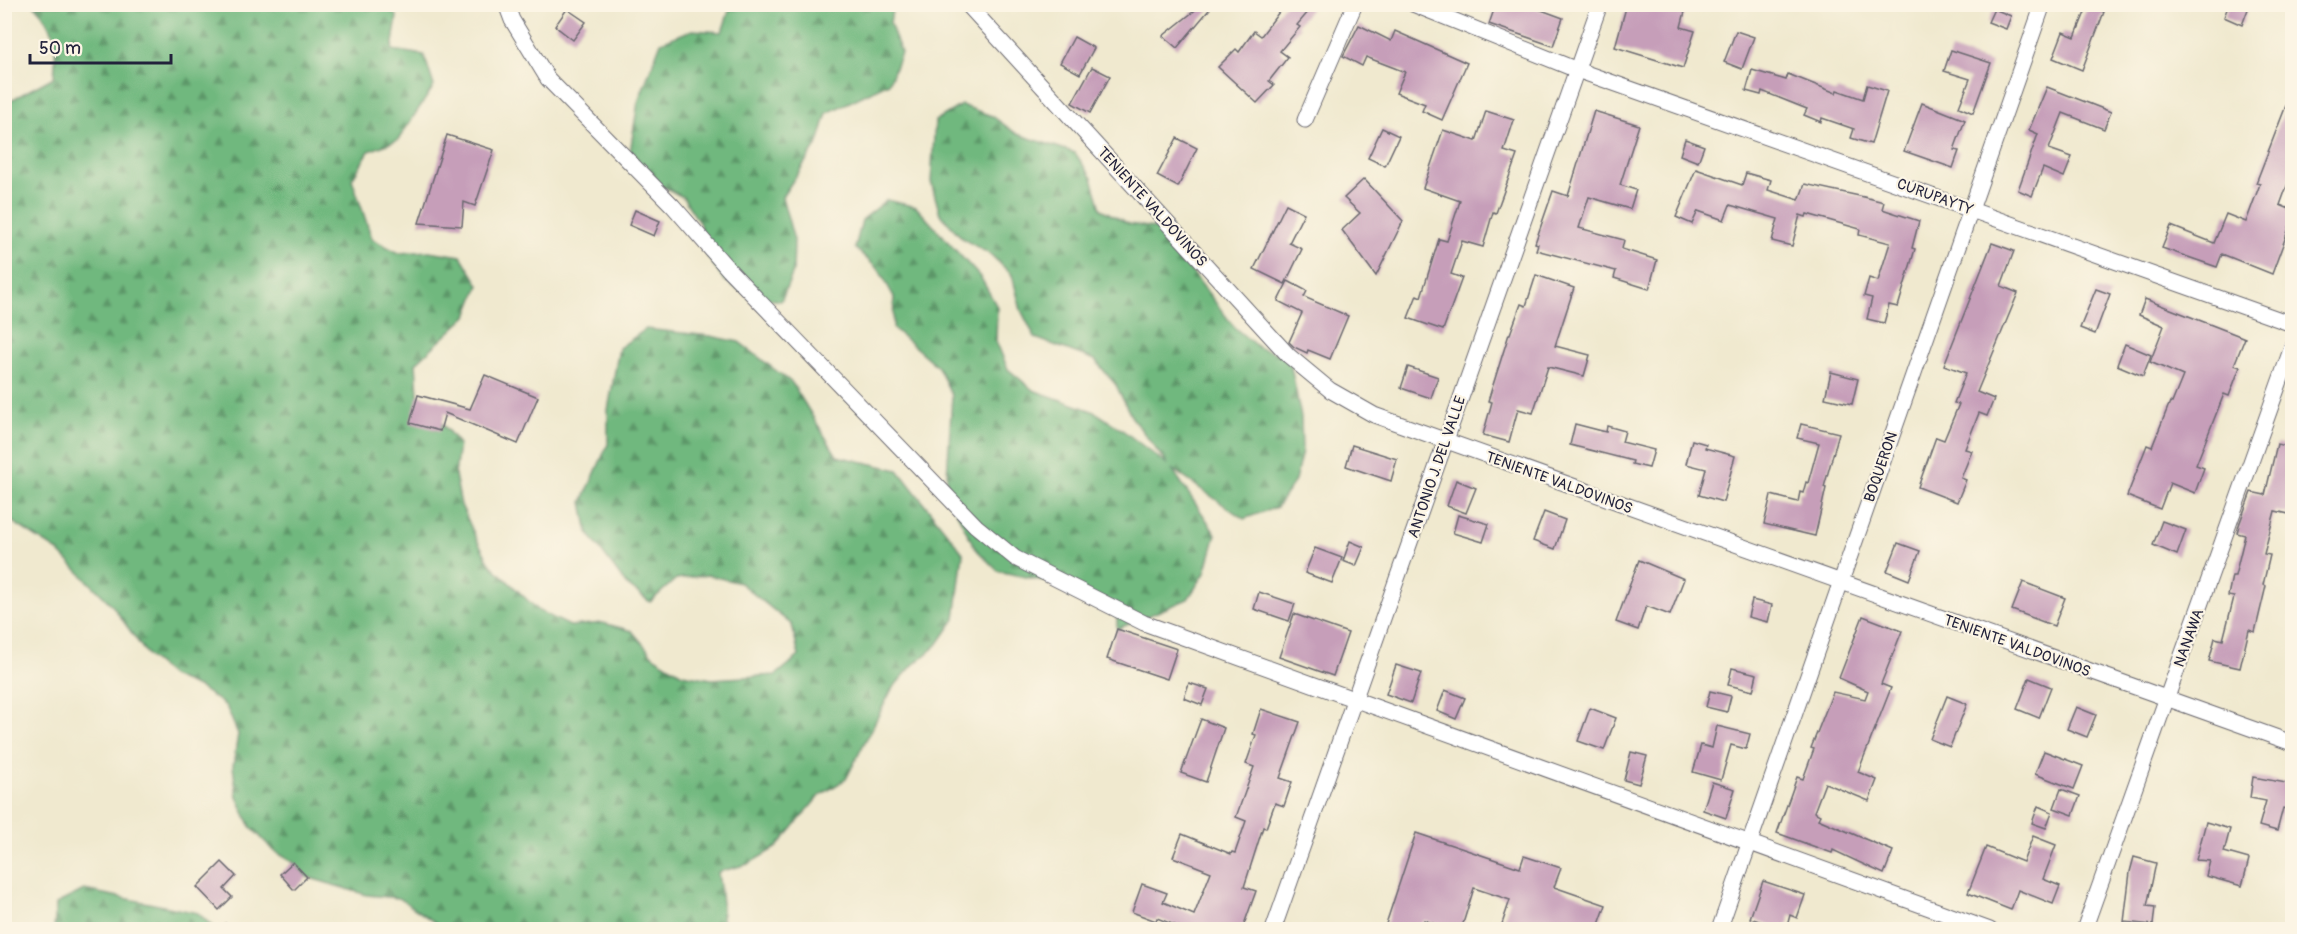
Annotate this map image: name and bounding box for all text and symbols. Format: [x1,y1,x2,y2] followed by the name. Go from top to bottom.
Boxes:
[30,27,171,65] scale bar
[39,37,81,60] text: 50 m
[1093,143,1211,271] street label: TENIENTE VALDOVINOS
[1894,174,1976,220] street label: CURUPAYTY
[1404,393,1470,541] street label: ANTONIO J. DEL VALLE
[1860,429,1902,505] street label: BOQUERON
[1483,448,1635,518] street label: TENIENTE VALDOVINOS
[2170,606,2208,670] street label: NANAWA
[1941,611,2093,681] street label: TENIENTE VALDOVINOS

